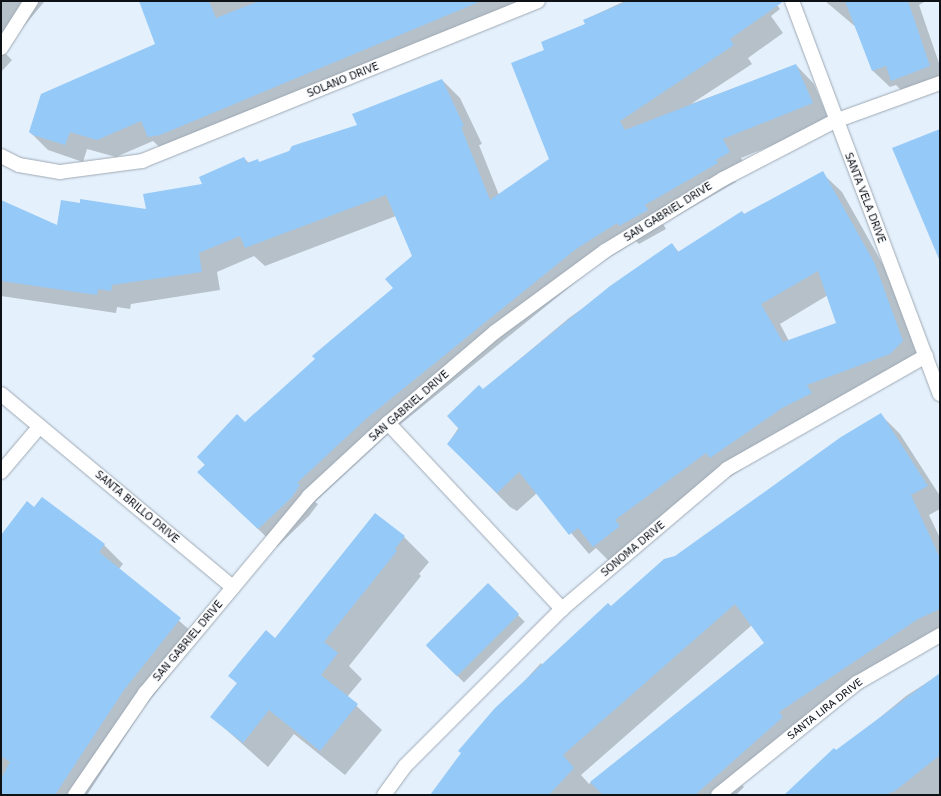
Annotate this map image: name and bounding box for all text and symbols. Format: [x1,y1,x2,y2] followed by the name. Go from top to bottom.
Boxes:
[305,60,381,100] street label: SOLANO DRIVE
[842,151,888,245] street label: SANTA VELA DRIVE
[622,180,714,244] street label: SAN GABRIEL DRIVE
[367,368,451,444] street label: SAN GABRIEL DRIVE
[93,468,181,546] street label: SANTA BRILLO DRIVE
[599,519,667,579] street label: SONOMA DRIVE
[151,598,225,684] street label: SAN GABRIEL DRIVE
[785,676,865,742] street label: SANTA LIRA DRIVE

